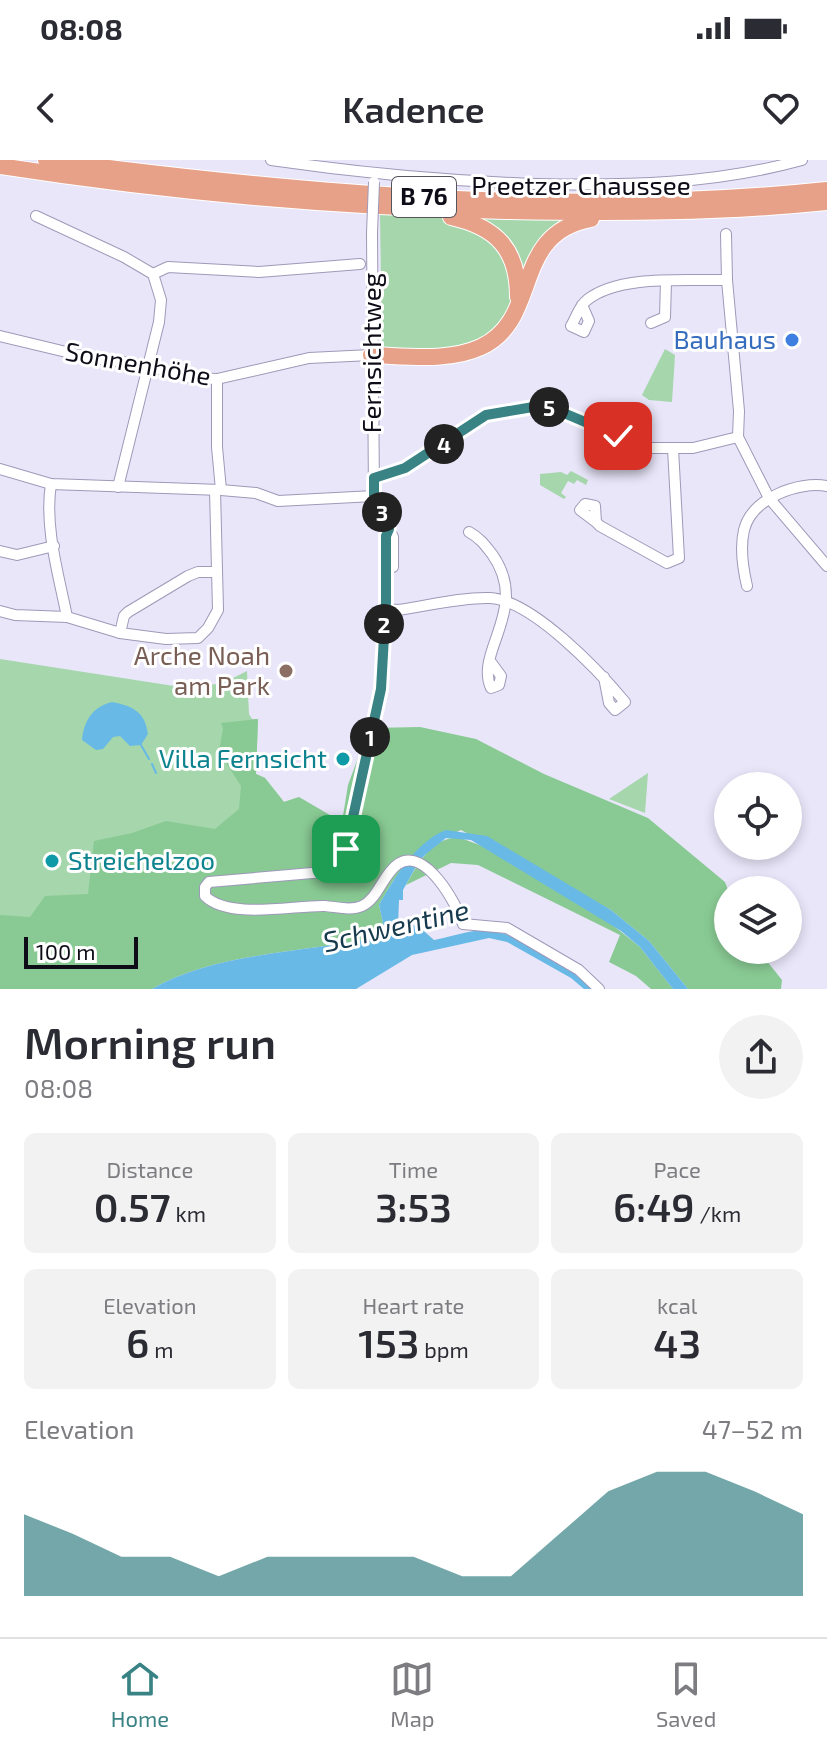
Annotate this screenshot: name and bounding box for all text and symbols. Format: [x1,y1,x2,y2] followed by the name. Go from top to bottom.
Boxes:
[40,10,123,46] text: 08:08
[24,86,68,130] icon: back
[759,86,803,130] icon: heart
[342,87,485,130] text: Kadence
[471,169,691,200] street label: Preetzer Chaussee
[392,177,456,217] road number: B 76
[355,273,386,433] street label: Fernsichtweg
[673,323,776,354] place label: Bauhaus
[783,331,801,349] marker: Bauhaus
[63,334,214,391] street label: Sonnenhöhe
[529,387,569,427] pin: 5
[543,394,555,420] text: 5
[584,402,652,470] pin
[596,414,640,458] icon: check
[424,424,464,464] pin: 4
[437,431,451,457] text: 4
[362,492,402,532] pin: 3
[376,499,388,525] text: 3
[364,604,404,644] pin: 2
[378,611,390,637] text: 2
[134,639,270,700] place label: Arche Noah am Park
[277,662,295,680] marker: Arche Noah am Park
[350,717,390,757] pin: 1
[365,724,375,750] text: 1
[159,742,327,773] place label: Villa Fernsicht
[334,750,352,768] marker: Villa Fernsicht
[714,772,802,964] map controls
[714,772,802,860] button: locate
[312,815,380,883] pin
[324,827,368,871] icon: arrive
[68,844,215,875] place label: Streichelzoo
[43,852,61,870] marker: Streichelzoo
[714,876,802,964] button: layers
[319,892,472,958] water label: Schwentine
[24,933,138,969] scale bar
[36,938,95,964] text: 100 m
[24,1015,276,1068] text: Morning run
[719,1015,803,1099] button: share
[24,1072,93,1103] text: 08:08
[106,1156,193,1182] text: Distance
[389,1156,438,1182] text: Time
[653,1156,701,1182] text: Pace
[94,1182,171,1230] text: 0.57
[375,1182,452,1230] text: 3:53
[613,1182,695,1230] text: 6:49
[171,1200,206,1226] text: km
[695,1200,741,1226] text: /km
[103,1292,197,1318] text: Elevation
[363,1292,464,1318] text: Heart rate
[657,1292,697,1318] text: kcal
[126,1318,149,1366] text: 6
[358,1318,419,1366] text: 153
[653,1318,701,1366] text: 43
[149,1336,174,1362] text: m
[419,1336,469,1362] text: bpm
[24,1413,134,1444] text: Elevation
[702,1413,803,1444] text: 47–52 m
[111,1657,169,1731] tab: Home
[390,1657,435,1731] tab: Map
[656,1657,716,1731] tab: Saved

